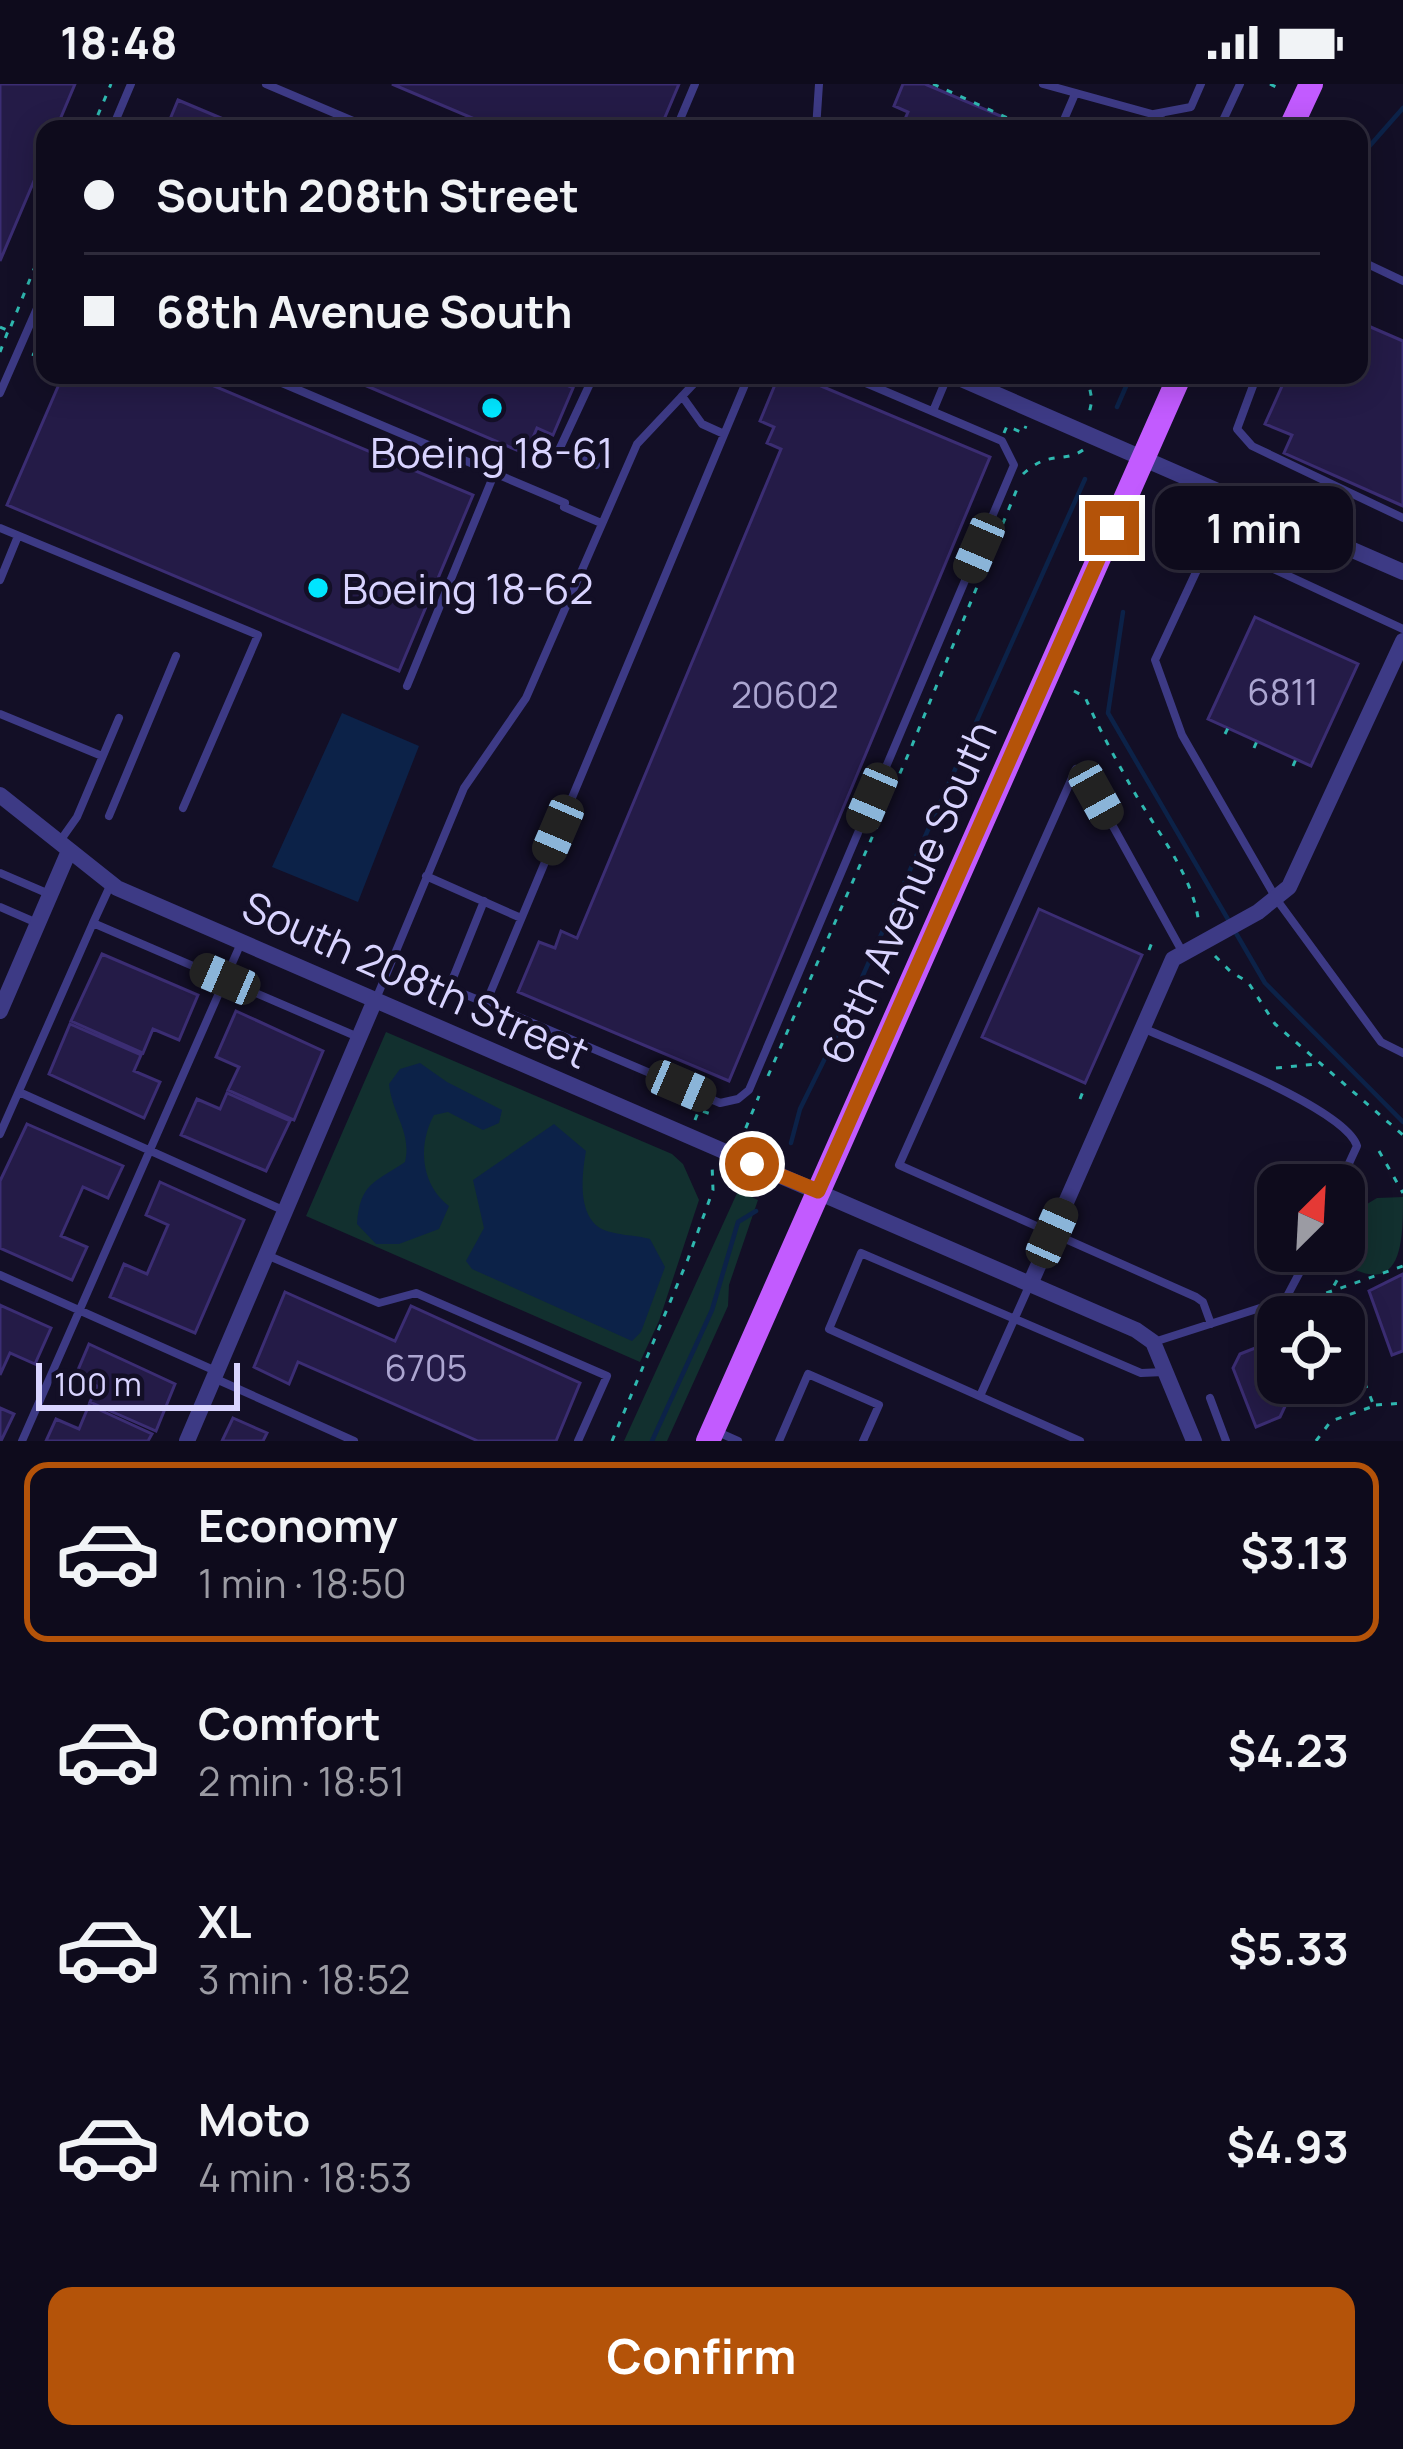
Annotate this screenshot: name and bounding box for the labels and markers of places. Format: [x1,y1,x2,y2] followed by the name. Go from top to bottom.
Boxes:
[479,395,505,421] marker: Boeing 18-61
[370,423,614,481] place label: Boeing 18-61
[342,559,594,617] place label: Boeing 18-62
[305,575,331,601] marker: Boeing 18-62

